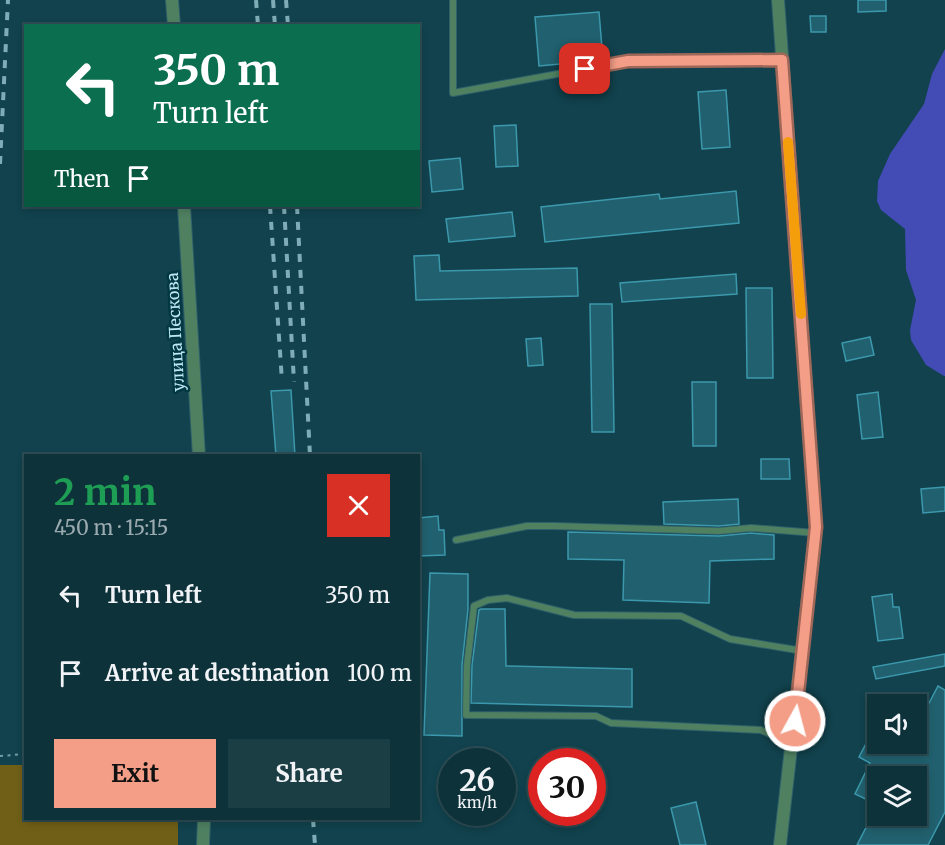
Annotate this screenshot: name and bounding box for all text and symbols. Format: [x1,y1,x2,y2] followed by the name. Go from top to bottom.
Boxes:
[559,43,610,94] pin
[153,44,279,96] text: 350 m
[54,48,132,126] icon: left
[568,52,601,85] icon: arrive
[153,96,268,130] text: Turn left
[122,162,155,195] icon: arrive
[54,165,110,193] text: Then
[162,272,188,392] street label: улица Пескова
[54,470,157,515] text: 2 min
[327,474,390,537] button: close
[54,515,168,540] text: 450 m · 15:15
[54,579,87,612] icon: left
[105,581,202,609] text: Turn left
[325,581,390,609] text: 350 m
[54,657,87,690] icon: arrive
[105,659,329,687] text: Arrive at destination
[347,659,412,687] text: 100 m
[763,689,827,753] position arrow
[867,694,927,826] map controls
[867,694,927,754] button: sound
[54,739,216,808] button: Exit
[228,739,390,808] button: Share
[528,748,606,826] speed limit sign: 30
[459,761,495,799] text: 26
[867,766,927,826] button: layers
[457,793,497,812] text: km/h

